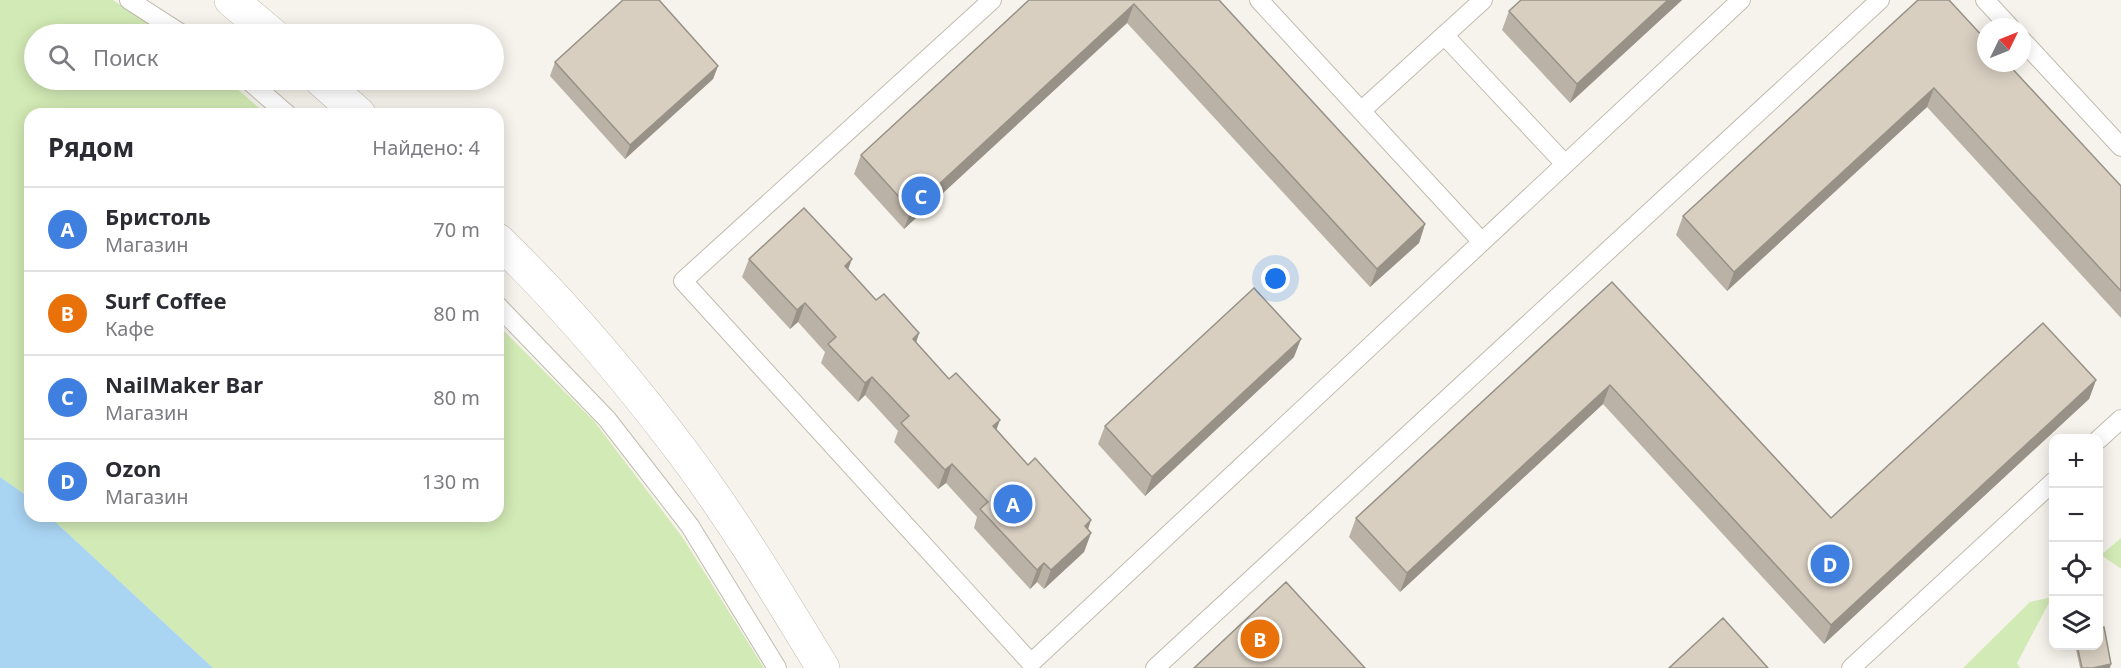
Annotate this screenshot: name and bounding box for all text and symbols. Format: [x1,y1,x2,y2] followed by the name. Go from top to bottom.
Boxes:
[1977,18,2031,72] north arrow
[24,24,504,90] search box
[45,41,78,74] icon: search
[93,42,158,72] text: Поиск
[48,129,134,165] text: Рядом
[372,134,480,161] text: Найдено: 4
[902,174,940,218] pin: C
[105,201,211,231] text: Бристоль
[61,216,74,243] text: A
[433,216,480,243] text: 70 m
[105,231,189,258] text: Магазин
[1261,264,1290,293] your location
[105,285,227,315] text: Surf Coffee
[61,300,74,327] text: B
[433,300,480,327] text: 80 m
[105,315,154,342] text: Кафе
[105,369,263,399] text: NailMaker Bar
[61,384,74,411] text: C
[433,384,480,411] text: 80 m
[105,399,189,426] text: Магазин
[2049,434,2103,650] map controls
[2049,434,2103,488] button: +
[105,453,161,483] text: Ozon
[60,468,75,495] text: D
[422,468,480,495] text: 130 m
[994,482,1032,526] pin: A
[105,483,189,510] text: Магазин
[2049,488,2103,542] button: −
[1810,542,1850,586] pin: D
[2049,542,2103,596] button: locate
[2049,596,2103,650] button: layers
[1240,616,1280,662] pin: B

